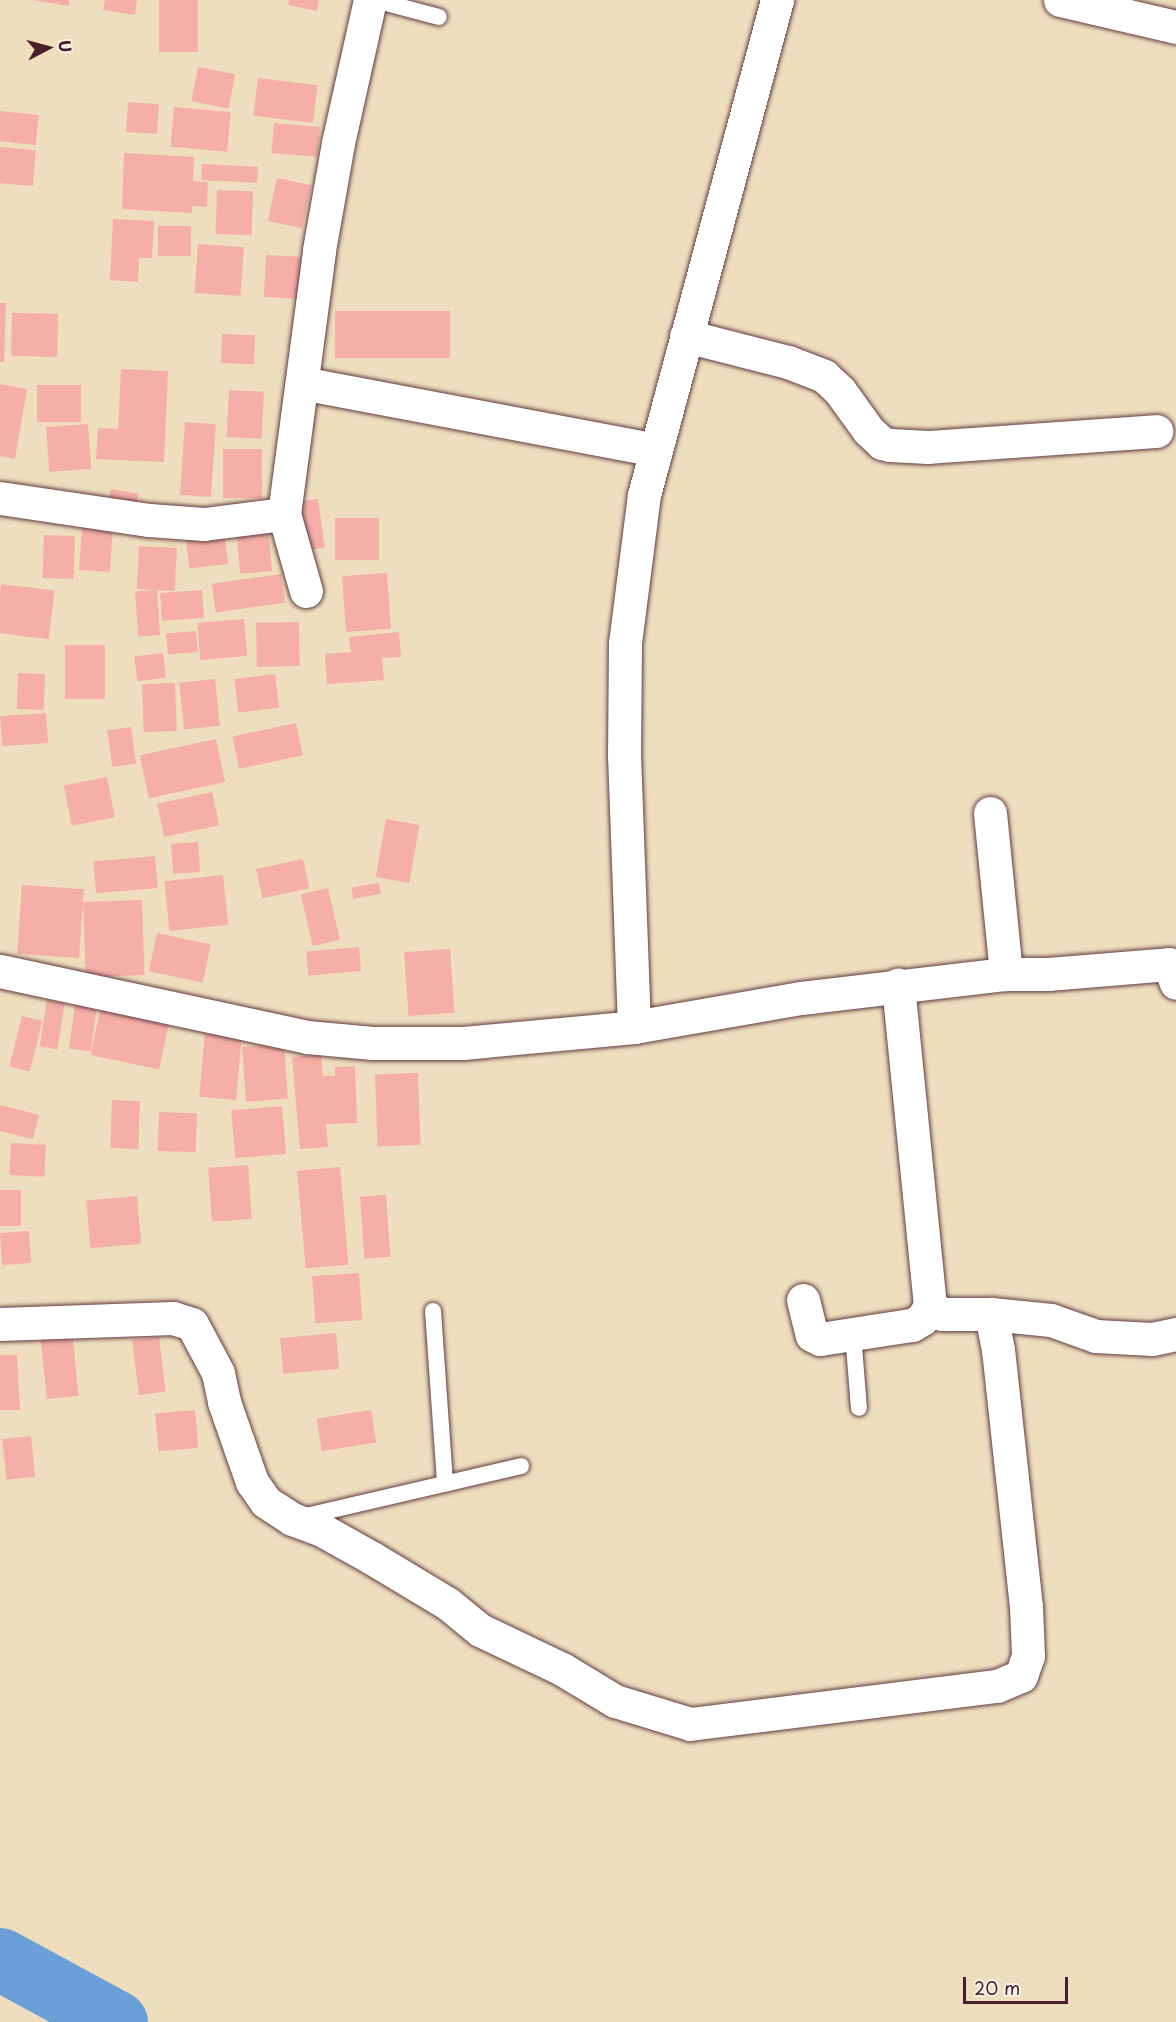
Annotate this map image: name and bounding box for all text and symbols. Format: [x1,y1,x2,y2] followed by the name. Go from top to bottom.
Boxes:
[18,18,78,78] north arrow
[53,39,78,53] text: U
[966,1965,1071,2003] scale bar
[974,1974,1020,2001] text: 20 m

